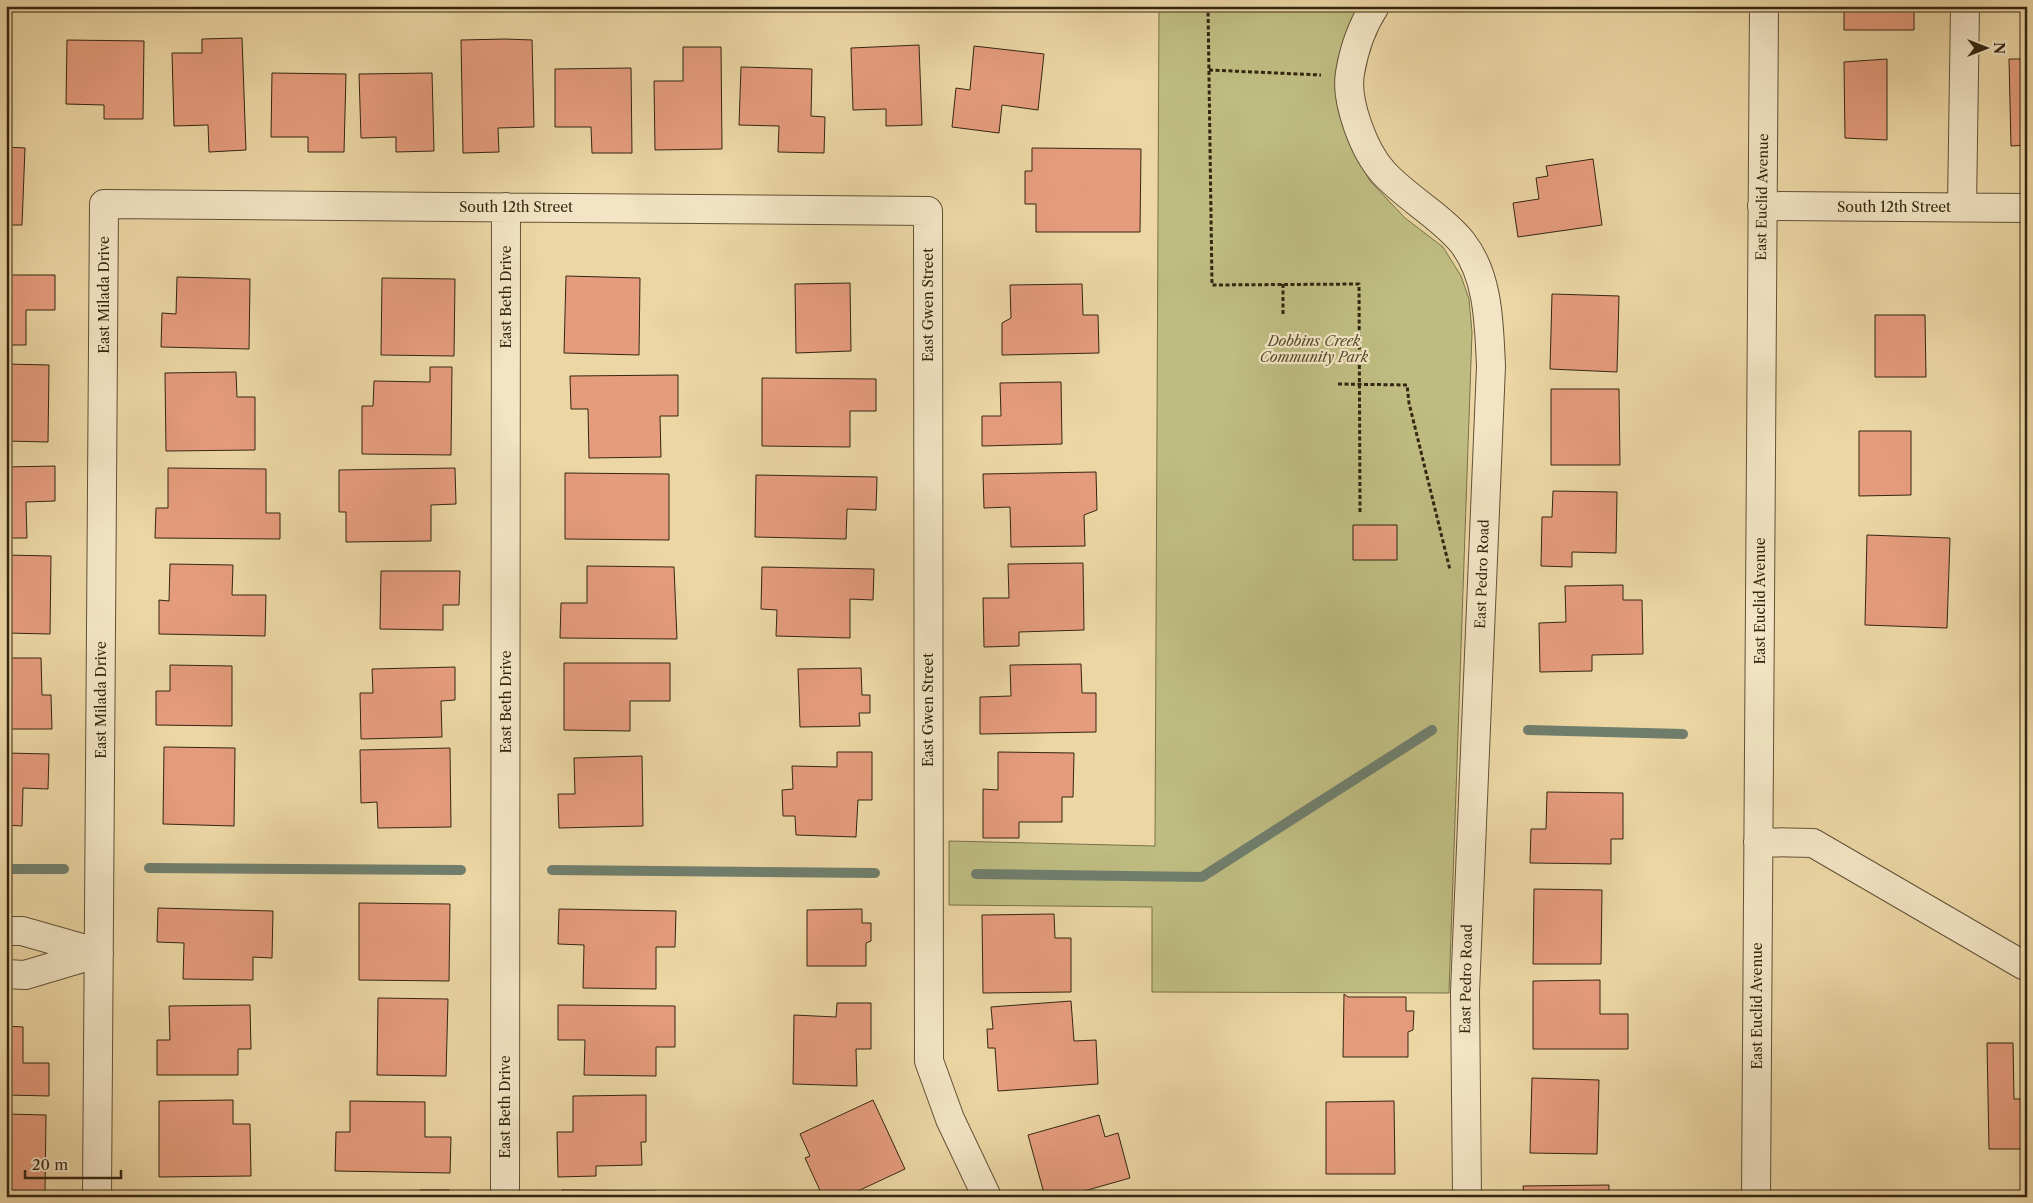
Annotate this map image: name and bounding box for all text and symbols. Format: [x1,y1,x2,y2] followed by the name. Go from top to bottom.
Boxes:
[1960,22,2010,72] north arrow
[1990,42,2008,54] text: N
[1752,133,1772,261] street label: East Euclid Avenue
[459,198,573,216] street label: South 12th Street
[1837,198,1951,216] street label: South 12th Street
[95,236,113,354] street label: East Milada Drive
[497,245,515,349] street label: East Beth Drive
[919,248,937,362] street label: East Gwen Street
[1260,332,1369,366] park label: Dobbins Creek Community Park
[1471,518,1493,629] street label: East Pedro Road
[1751,537,1769,665] street label: East Euclid Avenue
[92,641,110,759] street label: East Milada Drive
[497,650,515,754] street label: East Beth Drive
[919,653,937,767] street label: East Gwen Street
[1456,924,1476,1034] street label: East Pedro Road
[1748,942,1766,1070] street label: East Euclid Avenue
[496,1055,514,1159] street label: East Beth Drive
[25,1148,121,1180] scale bar
[32,1155,68,1174] text: 20 m

